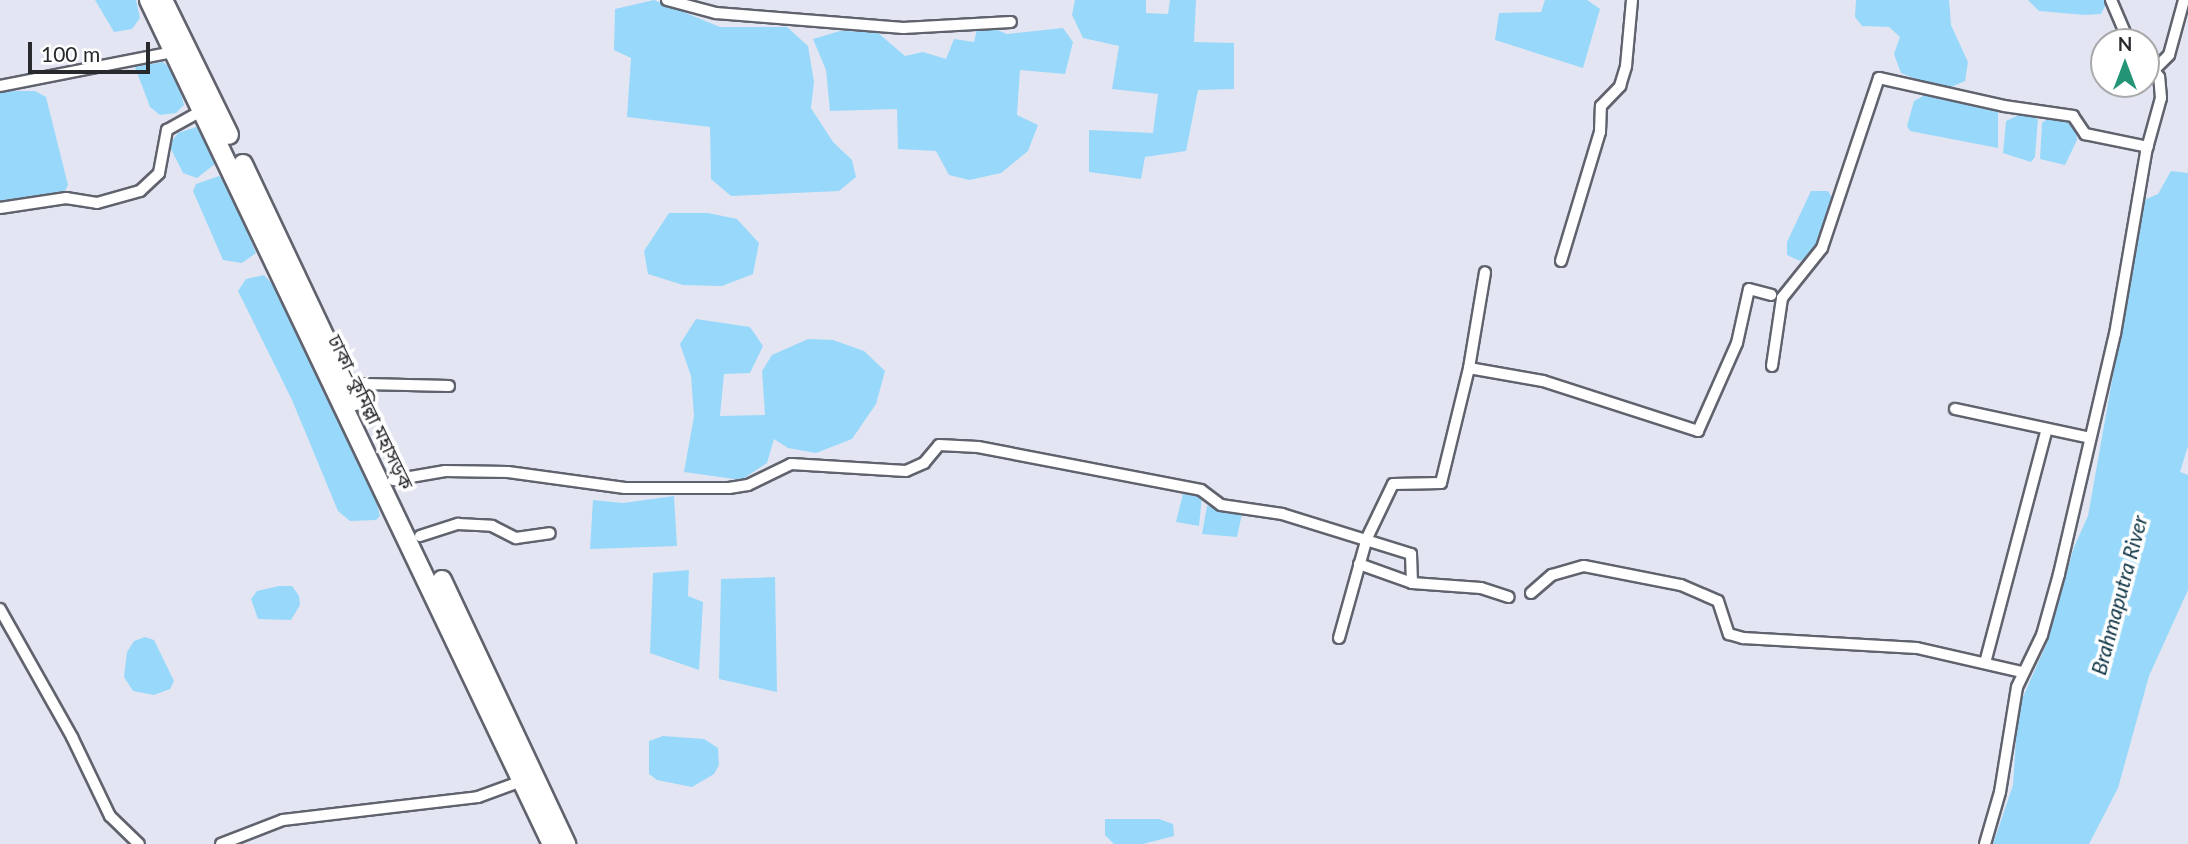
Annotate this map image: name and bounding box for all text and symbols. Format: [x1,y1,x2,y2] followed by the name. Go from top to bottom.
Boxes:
[32,28,154,72] scale bar
[2090,28,2160,98] north arrow
[2118,32,2132,55] text: N
[41,41,100,66] text: 100 m
[324,331,418,493] street label: ঢাকা–কুমিল্লা মহাসড়ক
[2086,513,2152,677] water label: Brahmaputra River

